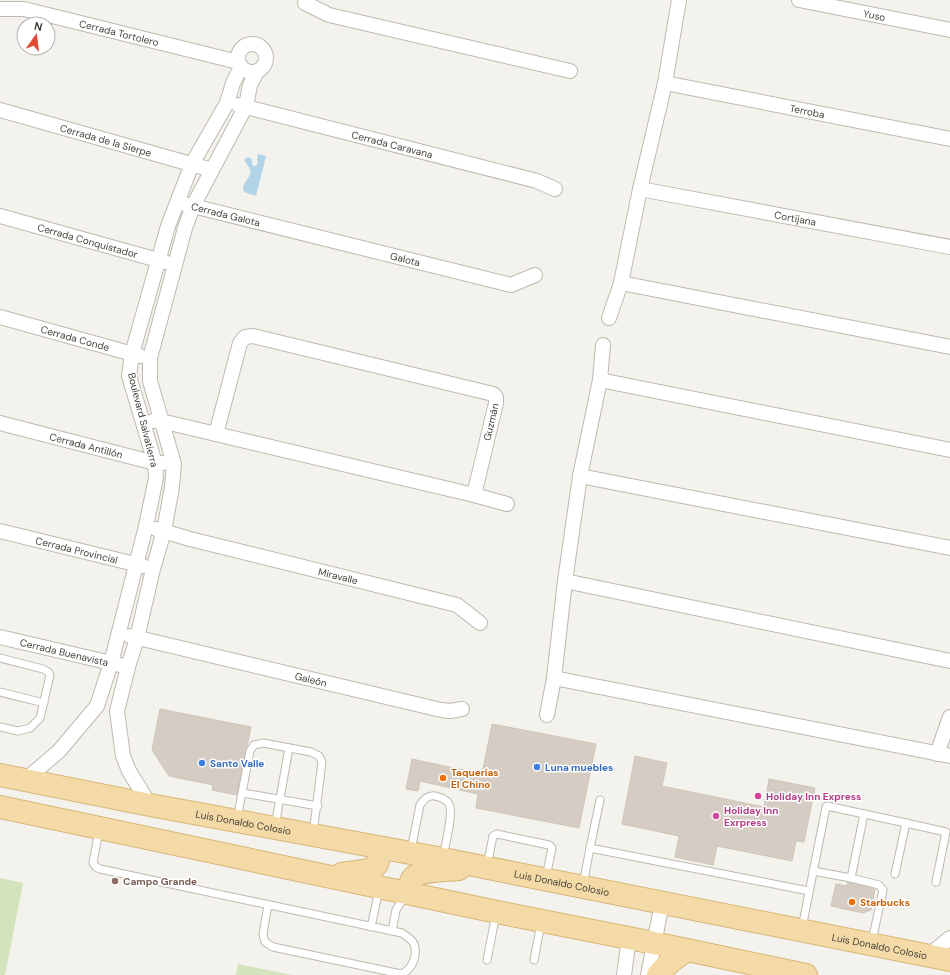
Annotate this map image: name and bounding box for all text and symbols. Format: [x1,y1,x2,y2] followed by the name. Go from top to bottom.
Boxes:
[862,6,887,24] street label: Yuso
[16,16,56,56] north arrow
[78,16,160,49] street label: Cerrada Tortolero
[33,19,44,34] text: N
[789,101,826,121] street label: Terroba
[59,121,153,159] street label: Cerrada de la Sierpe
[350,128,434,161] street label: Cerrada Caravana
[190,199,262,229] street label: Cerrada Galota
[773,208,817,228] street label: Cortijana
[36,220,140,261] street label: Cerrada Conquistador
[389,249,422,269] street label: Galota
[39,322,111,354] street label: Cerrada Conde
[125,371,161,469] street label: Boulevard Salvatierra
[480,402,502,442] street label: Guzmán
[48,430,124,461] street label: Cerrada Antillón
[34,533,119,566] street label: Cerrada Provincial
[317,564,360,587] street label: Miravalle
[19,635,110,669] street label: Cerrada Buenavista
[294,669,329,689] street label: Galeón
[210,757,264,770] place label: Santo Valle
[197,758,207,768] marker: Santo Valle
[545,761,613,774] place label: Luna muebles
[532,762,542,772] marker: Luna muebles
[451,766,499,791] place label: Taquerías El Chino
[438,773,448,783] marker: Taquerías El Chino
[766,790,861,803] place label: Holiday Inn Express
[753,791,763,801] marker: Holiday Inn Express
[724,804,778,829] place label: Holiday Inn Exrpress
[195,807,292,837] street label: Luis Donaldo Colosio
[711,811,721,821] marker: Holiday Inn Exrpress
[513,867,611,899] street label: Luis Donaldo Colosio
[123,875,197,888] place label: Campo Grande
[110,876,120,886] marker: Campo Grande
[860,896,910,909] place label: Starbucks
[847,897,857,907] marker: Starbucks
[831,930,928,962] street label: Luis Donaldo Colosio

